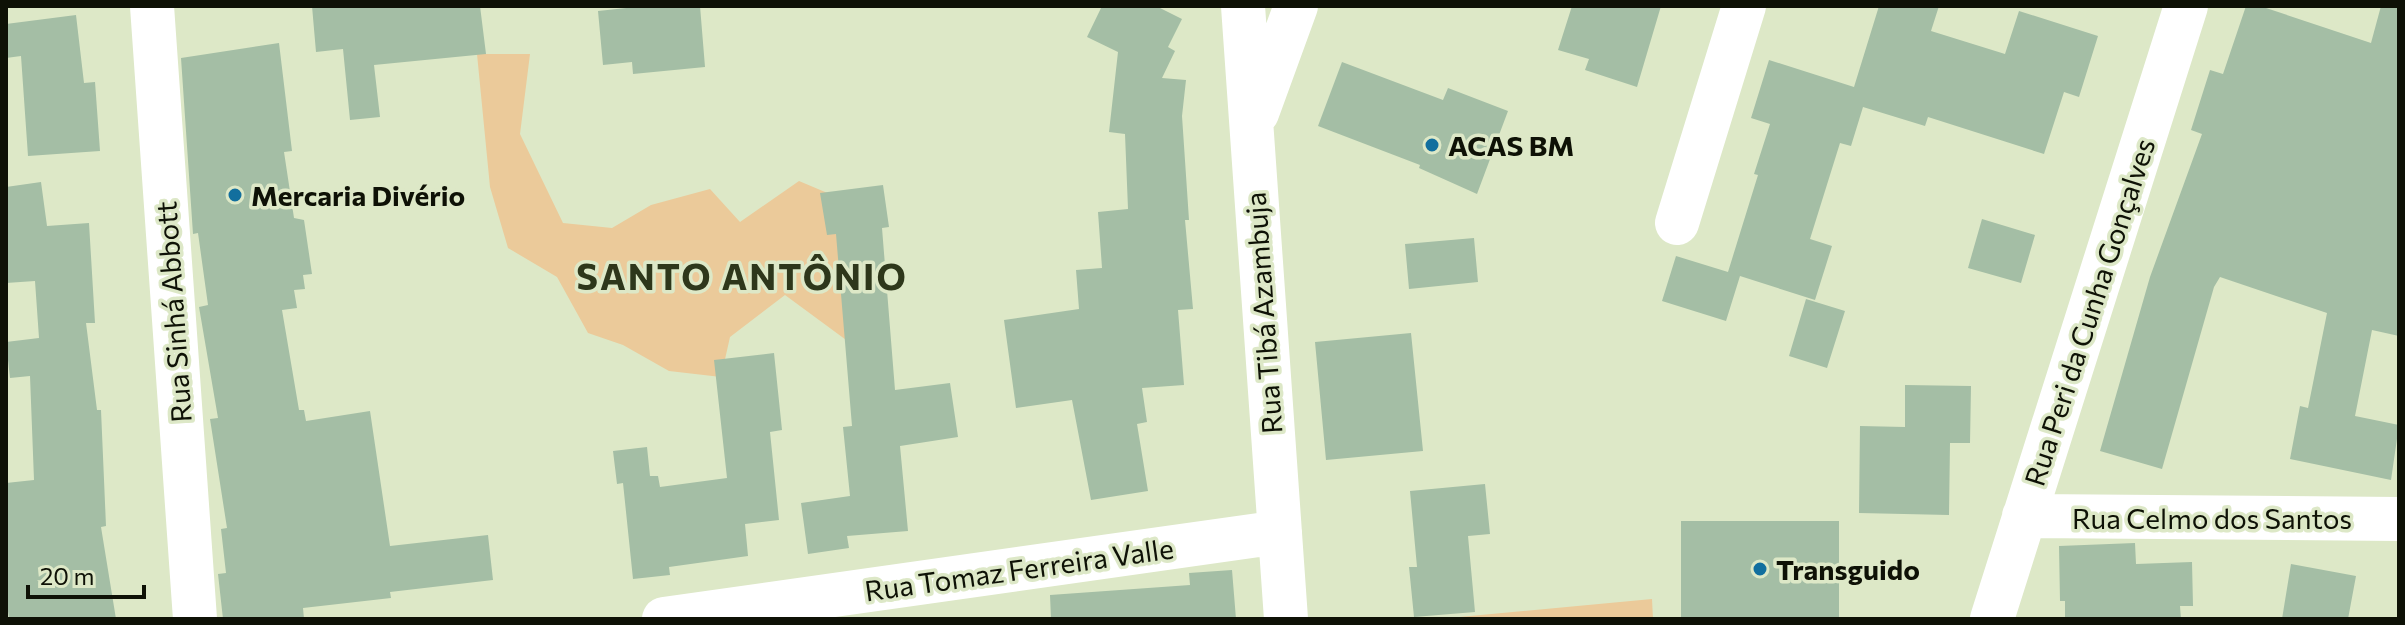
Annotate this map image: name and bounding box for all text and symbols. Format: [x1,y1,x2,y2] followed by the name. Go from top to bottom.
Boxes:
[1448,128,1574,162] place label: ACAS BM
[2017,134,2161,490] street label: Rua Peri da Cunha Gonçalves
[1423,136,1441,154] marker: ACAS BM
[251,178,465,212] place label: Mercaria Divério
[226,186,244,204] marker: Mercaria Divério
[1238,191,1288,435] street label: Rua Tibá Azambuja
[148,200,198,424] street label: Rua Sinhá Abbott
[576,253,908,297] district label: SANTO ANTÔNIO
[2072,501,2352,535] street label: Rua Celmo dos Santos
[862,530,1176,608] street label: Rua Tomaz Ferreira Valle
[28,549,144,599] scale bar
[1776,552,1920,586] place label: Transguido
[1751,560,1769,578] marker: Transguido
[40,561,94,590] text: 20 m

